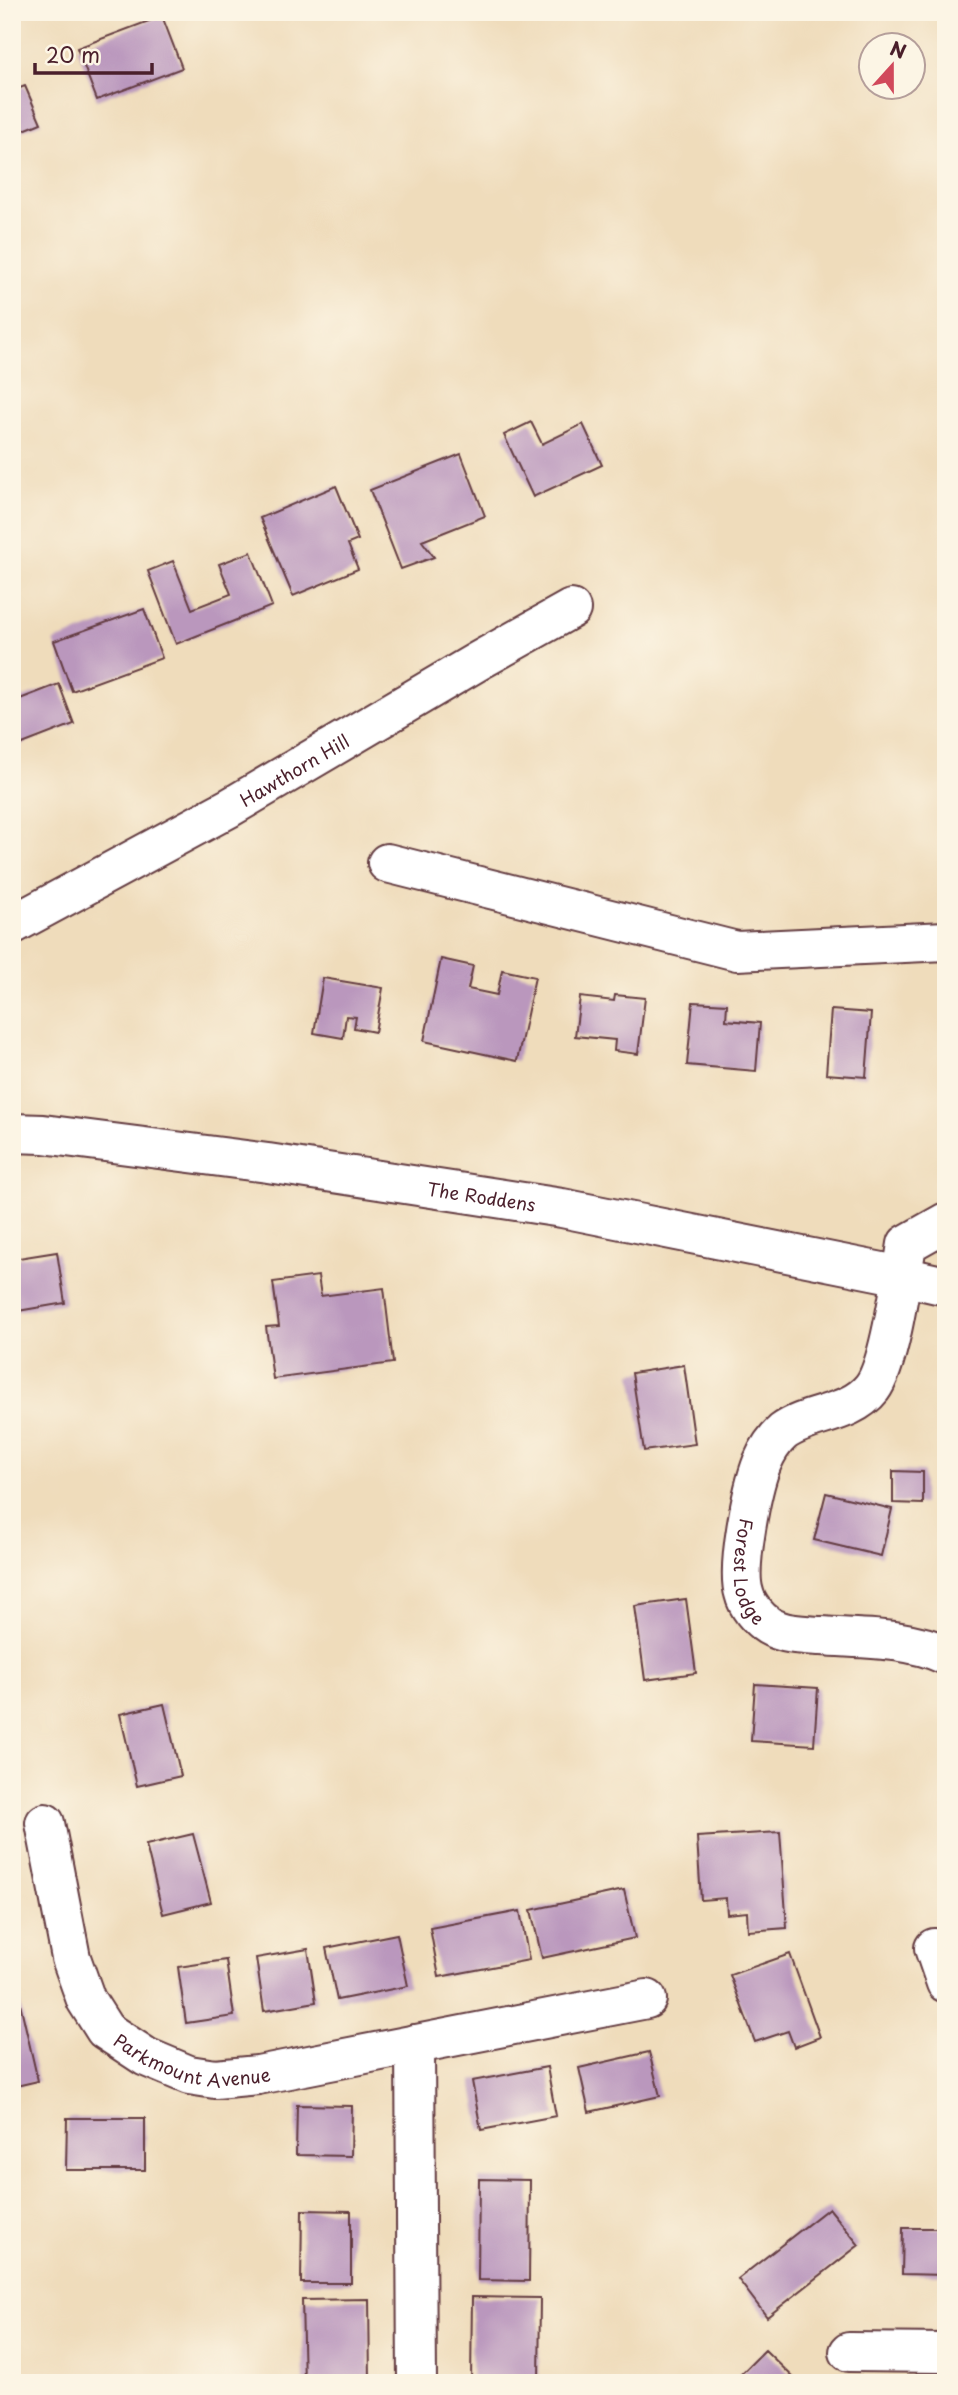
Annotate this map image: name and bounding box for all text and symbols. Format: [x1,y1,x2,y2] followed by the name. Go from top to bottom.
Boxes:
[35,32,152,76] scale bar
[856,32,926,102] north arrow
[886,33,910,65] text: N
[46,38,100,70] text: 20 m
[234,727,354,813] street label: Hawthorn Hill
[426,1174,538,1217] street label: The Roddens
[728,1517,772,1630] street label: Forest Lodge
[109,2026,273,2093] street label: Parkmount Avenue

